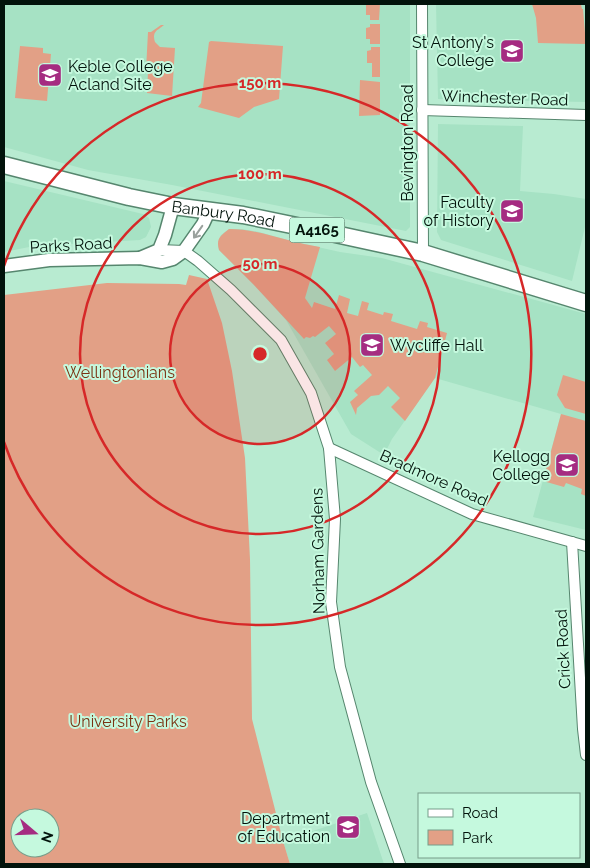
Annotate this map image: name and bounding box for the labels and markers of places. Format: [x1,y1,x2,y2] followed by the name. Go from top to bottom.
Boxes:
[412,33,494,70] place label: St Antony's College
[499,38,525,64] school or university icon: St Antony's College
[68,57,173,94] place label: Keble College Acland Site
[37,62,63,88] school or university icon: Keble College Acland Site
[424,193,494,230] place label: Faculty of History
[499,198,525,224] school or university icon: Faculty of History
[359,332,385,358] school or university icon: Wycliffe Hall
[390,336,484,355] place label: Wycliffe Hall
[251,345,269,363] centre of rings
[492,447,550,484] place label: Kellogg College
[554,452,580,478] school or university icon: Kellogg College
[238,809,331,846] place label: Department of Education
[335,814,361,840] school or university icon: Department of Education

